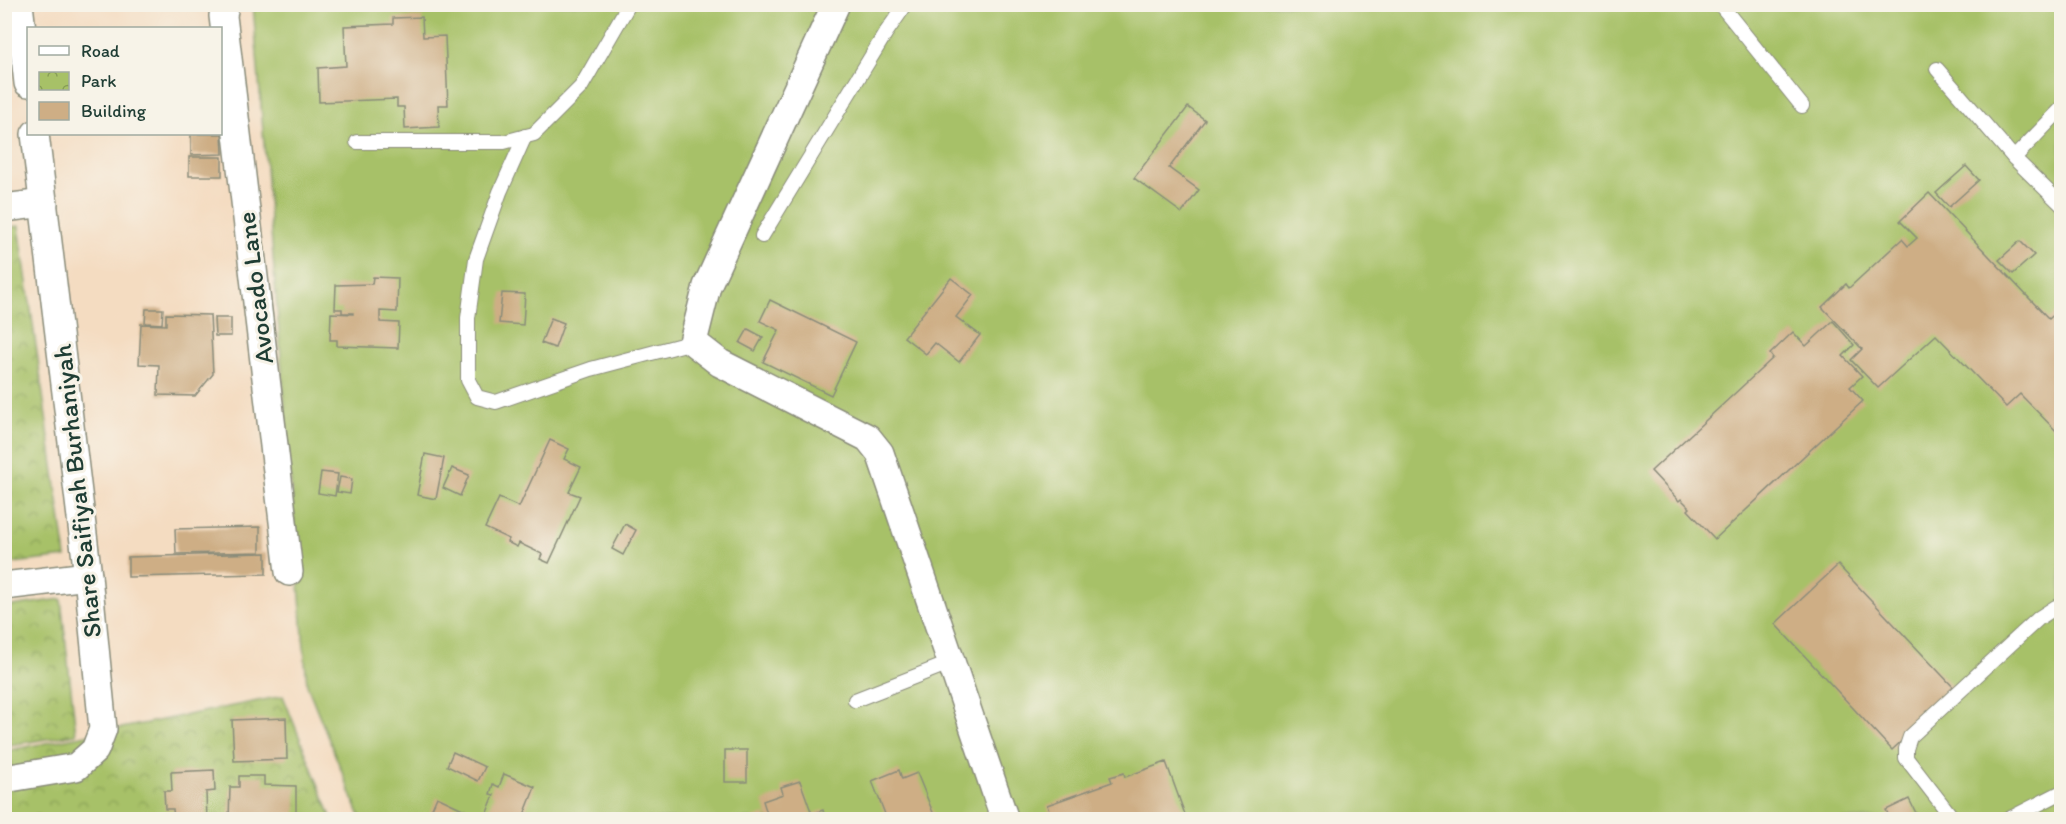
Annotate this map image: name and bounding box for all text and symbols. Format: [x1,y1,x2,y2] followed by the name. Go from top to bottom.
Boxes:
[27,27,222,135] legend
[81,40,120,62] text: Road
[81,70,116,92] text: Park
[81,100,147,122] text: Building
[230,210,280,366] street label: Avocado Lane
[46,343,108,639] street label: Share Saifiyah Burhaniyah

